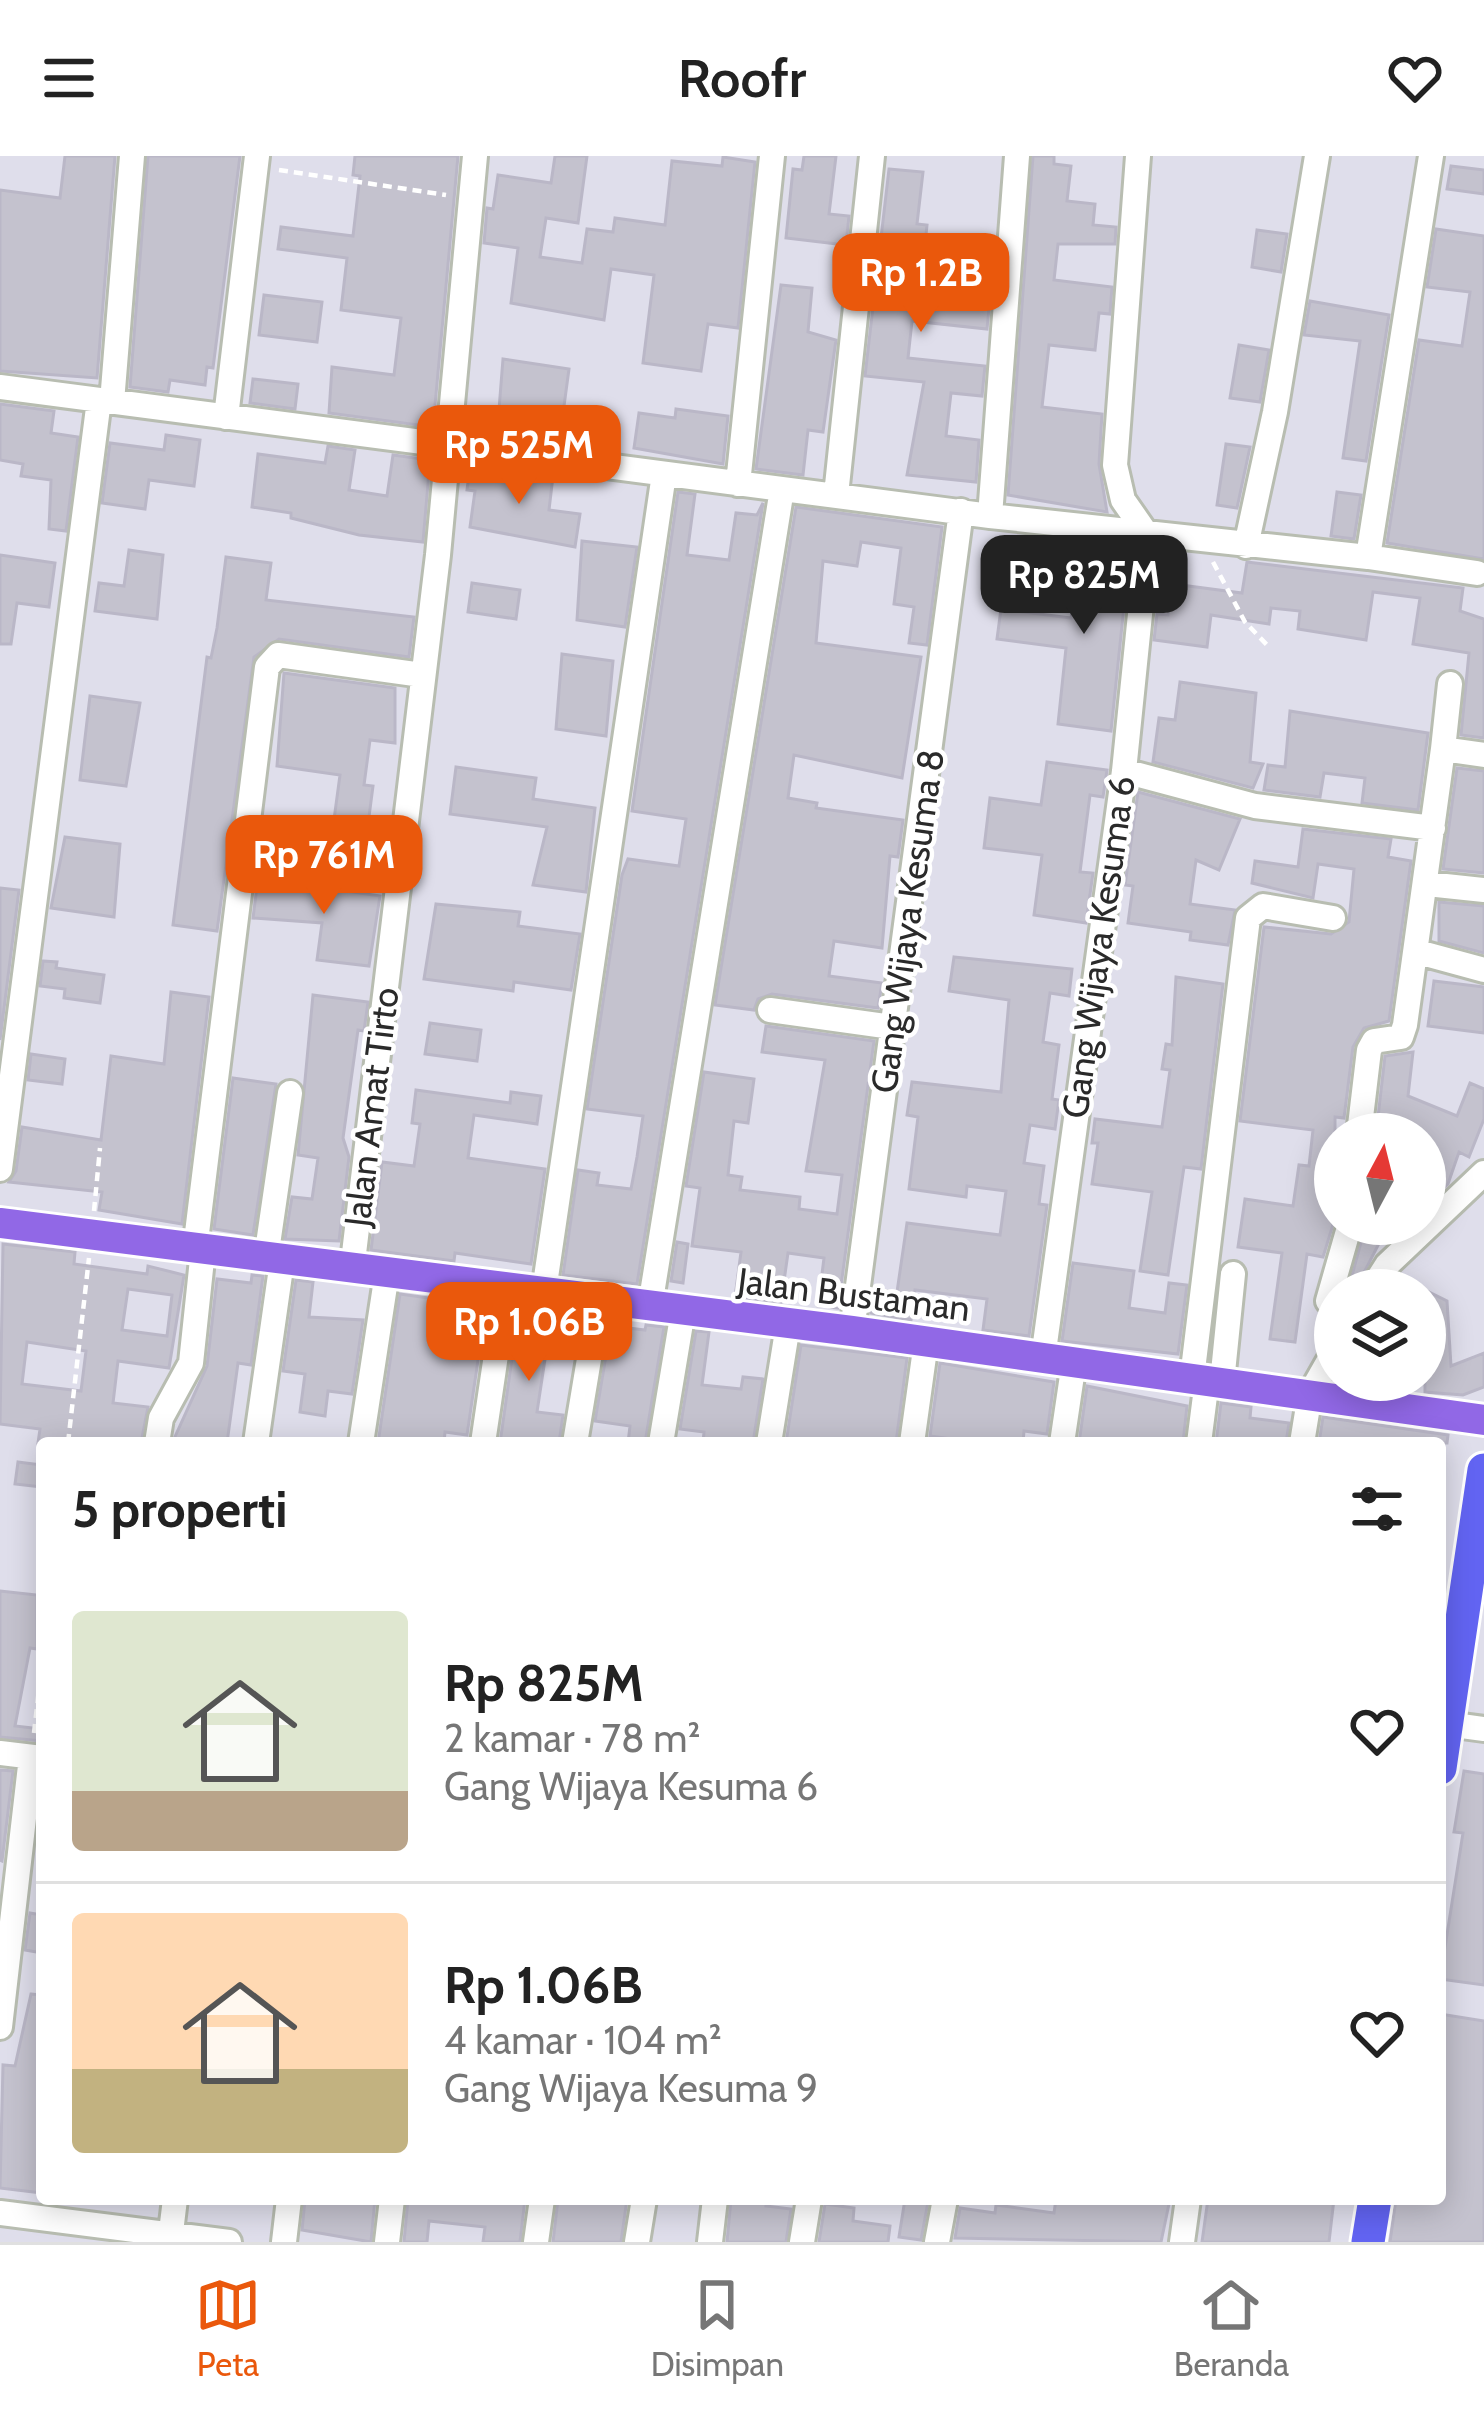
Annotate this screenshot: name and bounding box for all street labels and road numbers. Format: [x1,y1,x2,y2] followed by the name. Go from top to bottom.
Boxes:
[861,746,953,1096] street label: Gang Wijaya Kesuma 8
[1052,773,1144,1121] street label: Gang Wijaya Kesuma 6
[334,985,408,1230] street label: Jalan Amat Tirto
[734,1258,973,1330] street label: Jalan Bustaman

